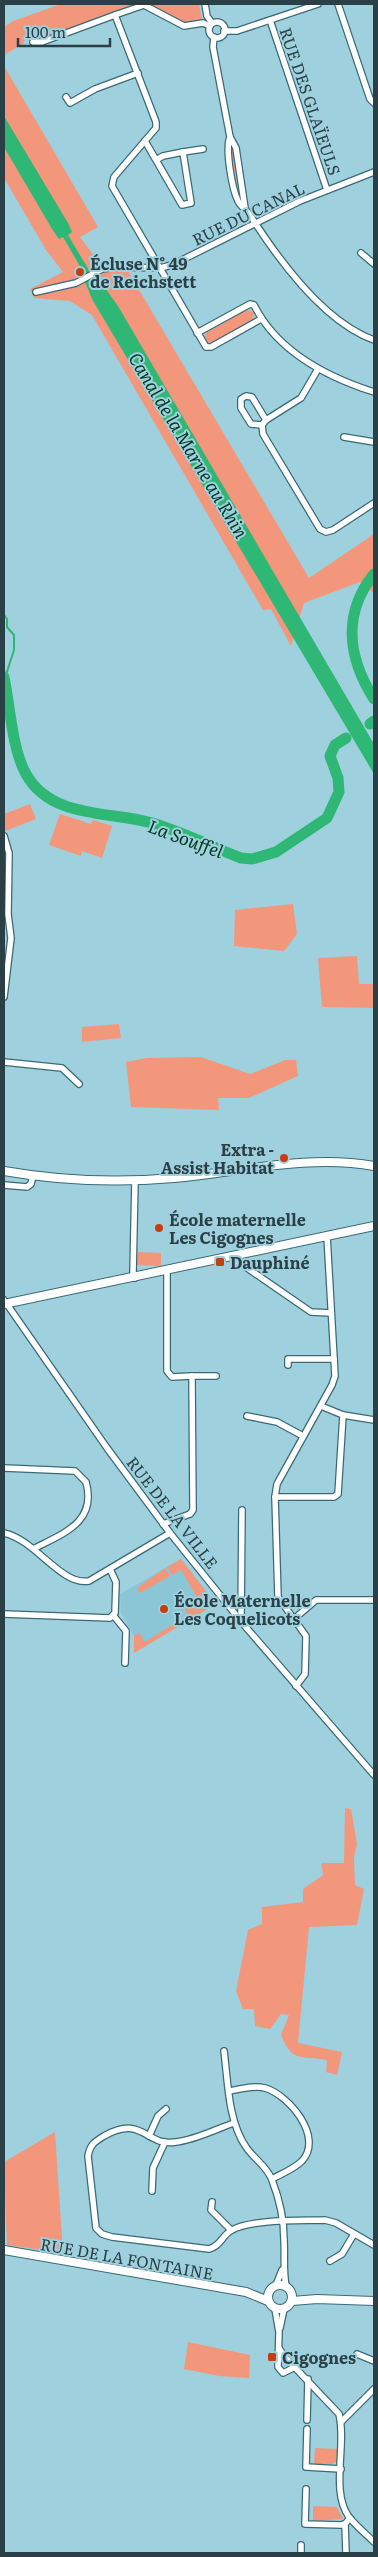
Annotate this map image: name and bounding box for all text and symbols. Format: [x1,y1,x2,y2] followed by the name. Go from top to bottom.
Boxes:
[18,15,110,47] scale bar
[25,20,66,43] text: 100 m
[274,24,348,178] street label: RUE DES GLAÏEULS
[188,175,308,251] street label: RUE DU CANAL
[90,251,196,293] place label: Écluse N° 49 de Reichstett
[74,266,86,278] marker: Écluse N° 49 de Reichstett
[123,347,255,543] water label: Canal de la Marne au Rhin
[144,812,228,864] water label: La Souffel
[161,1137,274,1179] place label: Extra - Assist Habitat
[278,1152,290,1164] marker: Extra - Assist Habitat
[169,1207,306,1249] place label: École maternelle Les Cigognes
[153,1222,165,1234] marker: École maternelle Les Cigognes
[230,1250,310,1274] place label: Dauphiné
[214,1256,226,1268] marker: Dauphiné
[121,1451,225,1573] street label: RUE DE LA VILLE
[174,1588,311,1630] place label: École Maternelle Les Coquelicots
[158,1603,170,1615] marker: École Maternelle Les Coquelicots
[39,2231,215,2285] street label: RUE DE LA FONTAINE
[282,2345,356,2369] place label: Cigognes
[266,2351,278,2363] marker: Cigognes

